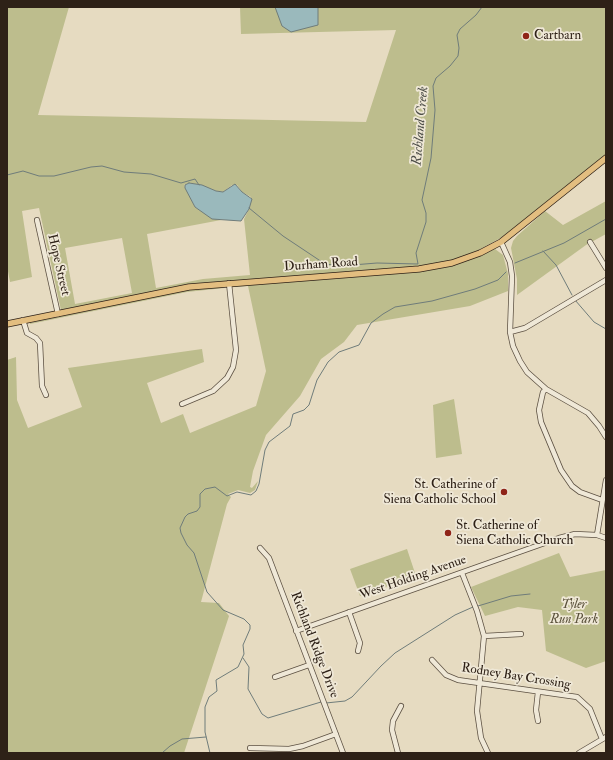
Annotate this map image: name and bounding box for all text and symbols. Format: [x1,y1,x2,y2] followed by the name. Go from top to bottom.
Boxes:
[534,28,581,44] place label: Cartbarn
[521,31,531,41] marker: Cartbarn
[409,86,433,166] water label: Richland Creek
[43,233,73,297] street label: Hope Street
[283,255,359,275] street label: Durham Road
[383,477,496,508] place label: St. Catherine of Siena Catholic School
[499,487,509,497] marker: St. Catherine of Siena Catholic School
[456,518,573,549] place label: St. Catherine of Siena Catholic Church
[443,528,453,538] marker: St. Catherine of Siena Catholic Church
[357,552,469,604] street label: West Holding Avenue
[287,590,341,700] street label: Richland Ridge Drive
[550,597,598,628] park label: Tyler Run Park
[460,661,572,693] street label: Rodney Bay Crossing

